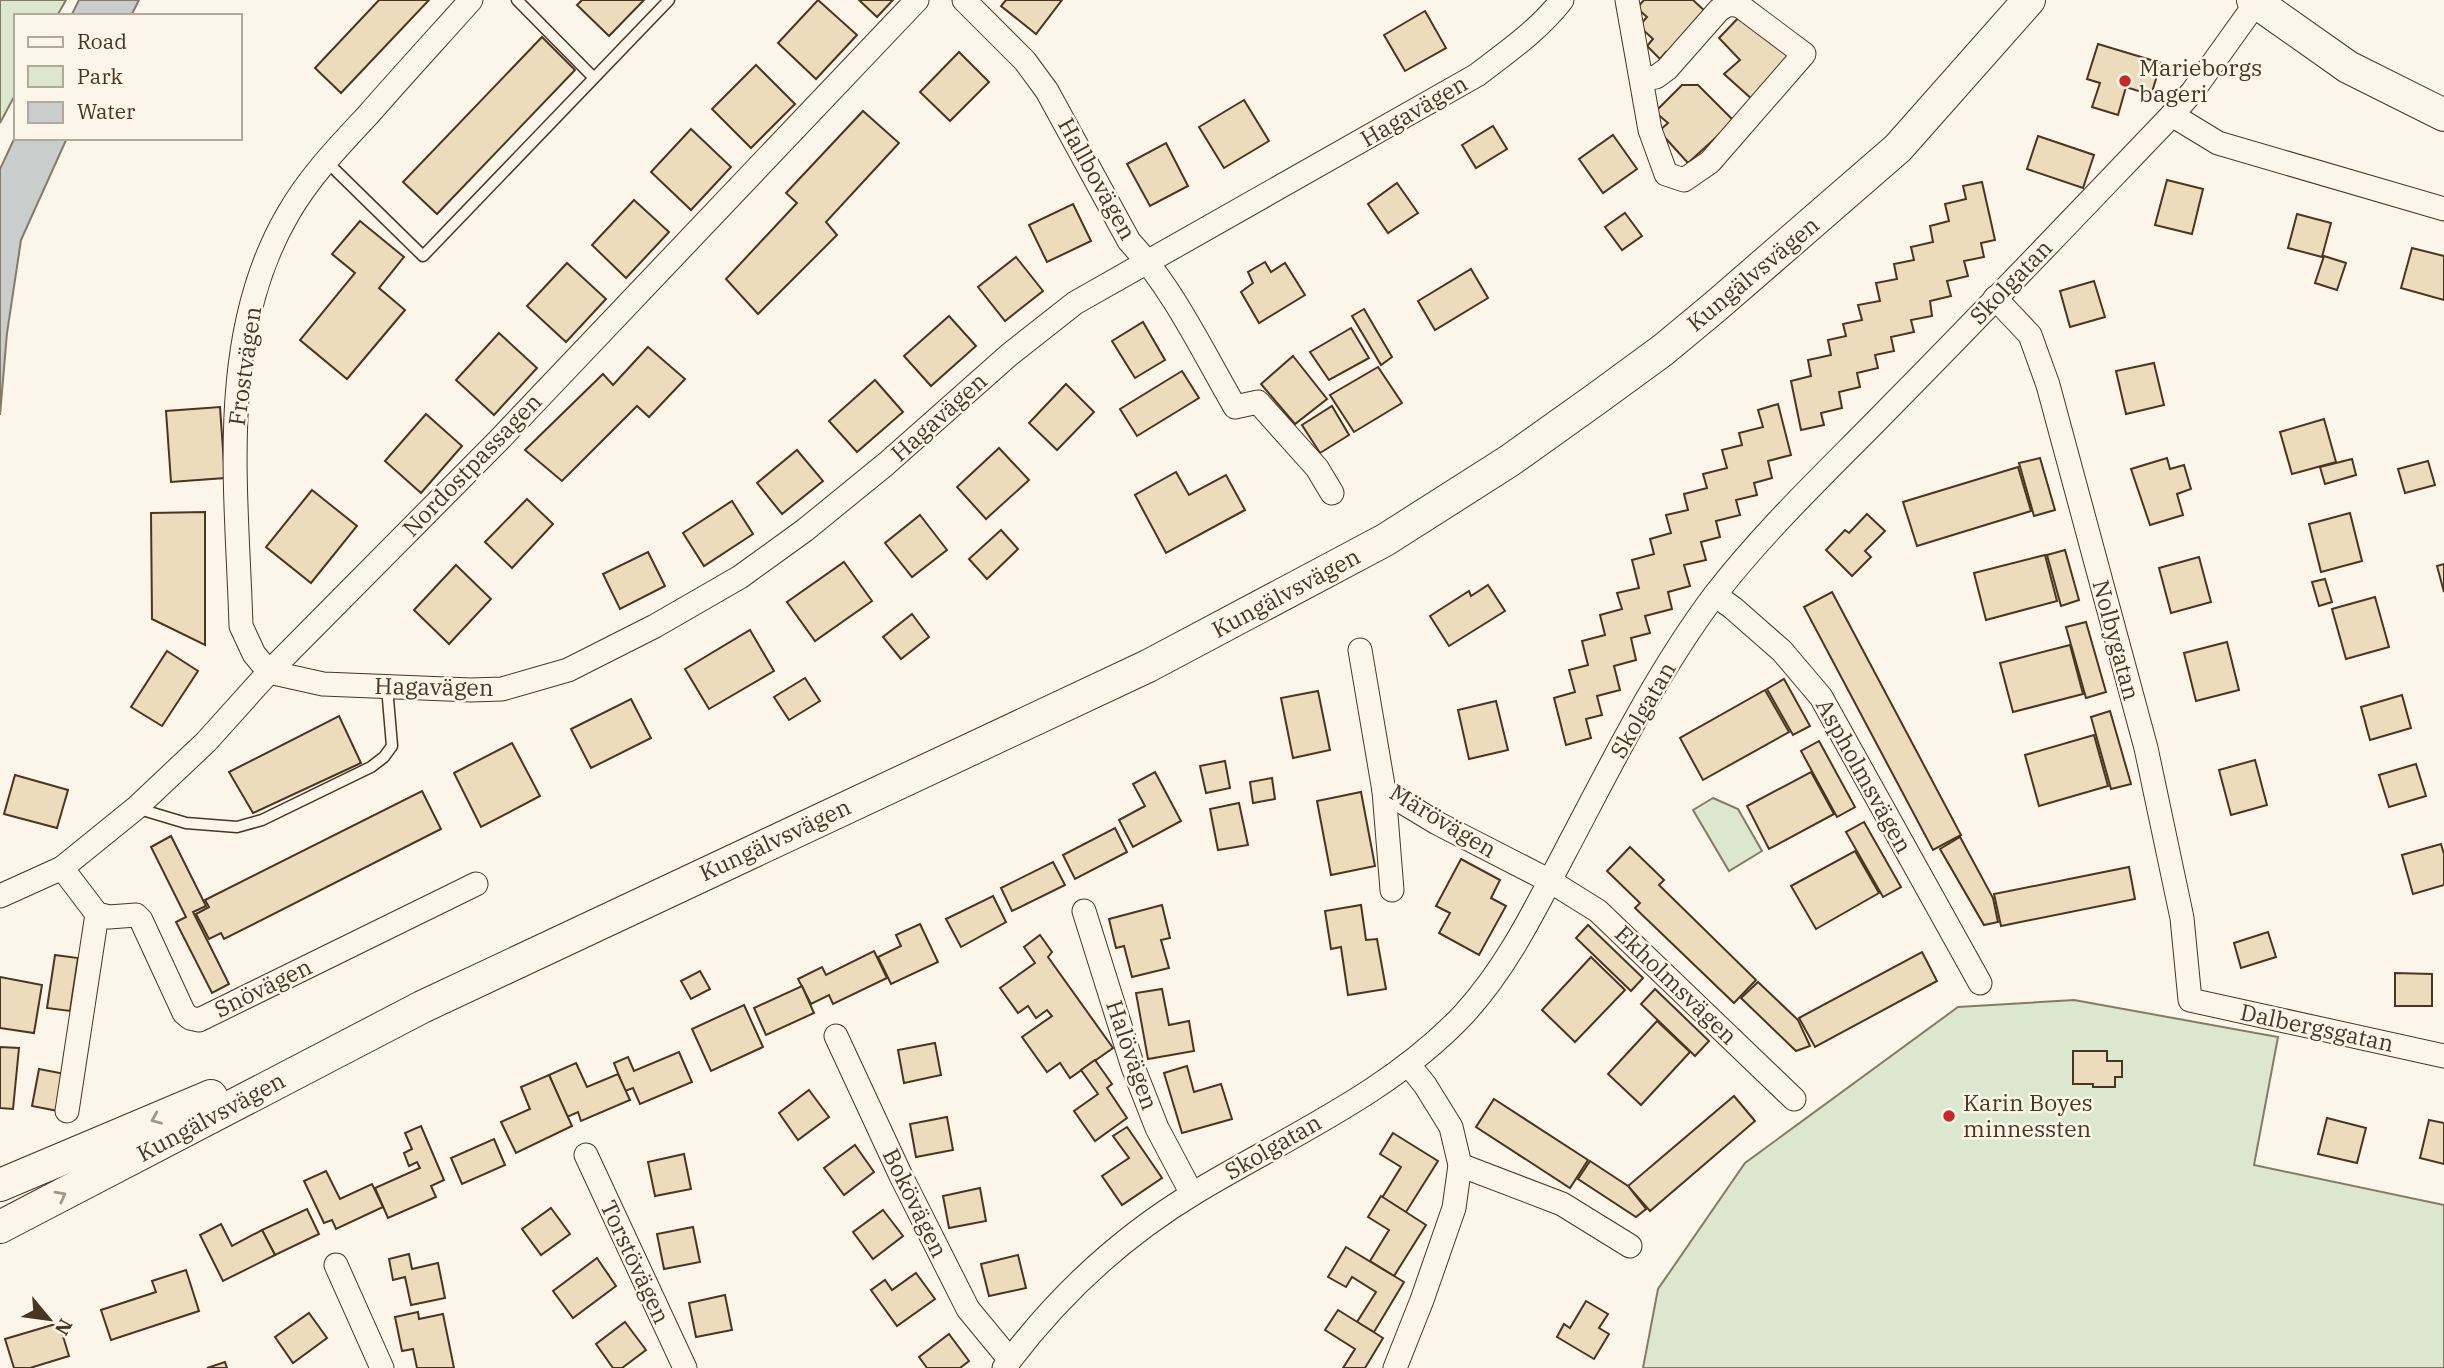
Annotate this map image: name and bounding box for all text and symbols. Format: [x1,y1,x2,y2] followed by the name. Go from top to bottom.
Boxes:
[14,14,242,140] legend
[77,27,127,55] text: Road
[2139,52,2262,108] place label: Marieborgs bageri
[77,62,124,90] text: Park
[1354,67,1473,153] street label: Hagavägen
[2117,73,2133,89] marker: Marieborgs bageri
[77,97,136,125] text: Water
[1052,112,1144,245] street label: Hallbovägen
[1680,209,1825,337] street label: Kungälvsvägen
[1962,233,2058,330] street label: Skolgatan
[221,304,267,427] street label: Frostvägen
[884,365,993,467] street label: Hagavägen
[395,386,547,542] street label: Nordostpassagen
[1206,540,1365,644] street label: Kungälvsvägen
[2087,576,2147,703] street label: Nolbygatan
[1602,656,1682,763] street label: Skolgatan
[374,670,494,702] street label: Hagavägen
[1810,693,1920,858] street label: Aspholmsvägen
[1385,777,1502,864] street label: Märövägen
[694,791,855,887] street label: Kungälvsvägen
[1609,918,1744,1050] street label: Ekholmsvägen
[209,951,316,1024] street label: Snövägen
[1100,996,1166,1114] street label: Halövägen
[2238,996,2397,1058] street label: Dalbergsgatan
[131,1064,290,1168] street label: Kungälvsvägen
[1963,1087,2093,1143] place label: Karin Boyes minnessten
[1219,1106,1326,1186] street label: Skolgatan
[1941,1108,1957,1124] marker: Karin Boyes minnessten
[151,1111,163,1125] one-way arrow
[877,1143,955,1262] street label: Bokövägen
[53,1191,66,1204] one-way arrow
[594,1195,678,1328] street label: Torstövägen
[14,1284,84,1354] north arrow
[50,1315,78,1340] text: N

